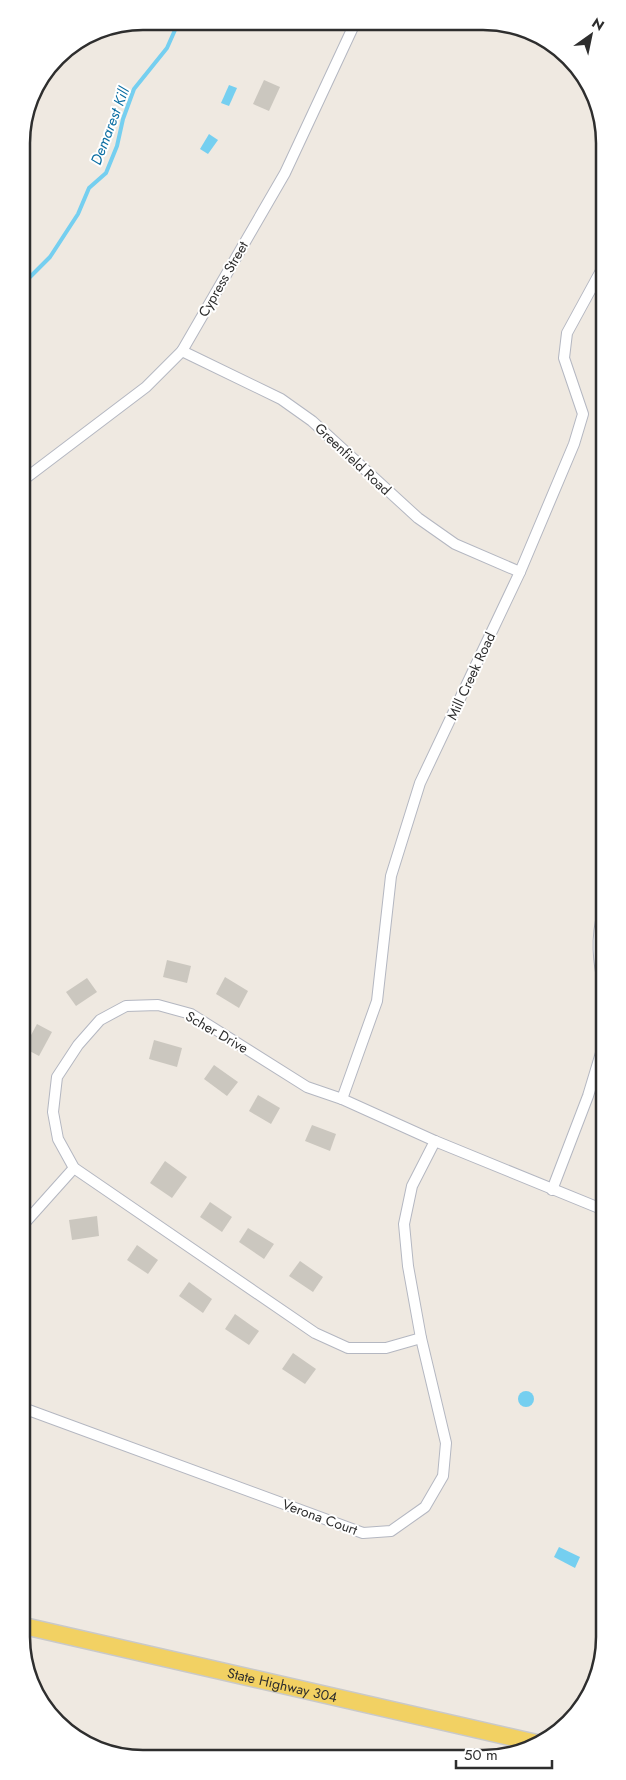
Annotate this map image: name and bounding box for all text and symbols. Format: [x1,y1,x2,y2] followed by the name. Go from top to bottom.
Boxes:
[566,10,616,60] north arrow
[588,13,608,36] text: N
[85,83,135,168] water label: Demarest Kill
[193,237,253,321] street label: Cypress Street
[310,418,396,500] street label: Greenfield Road
[442,629,500,723] street label: Mill Creek Road
[182,1006,252,1058] street label: Scher Drive
[280,1494,361,1540] street label: Verona Court
[225,1663,339,1707] street label: State Highway 304
[456,1738,552,1770] scale bar
[464,1744,498,1766] text: 50 m

